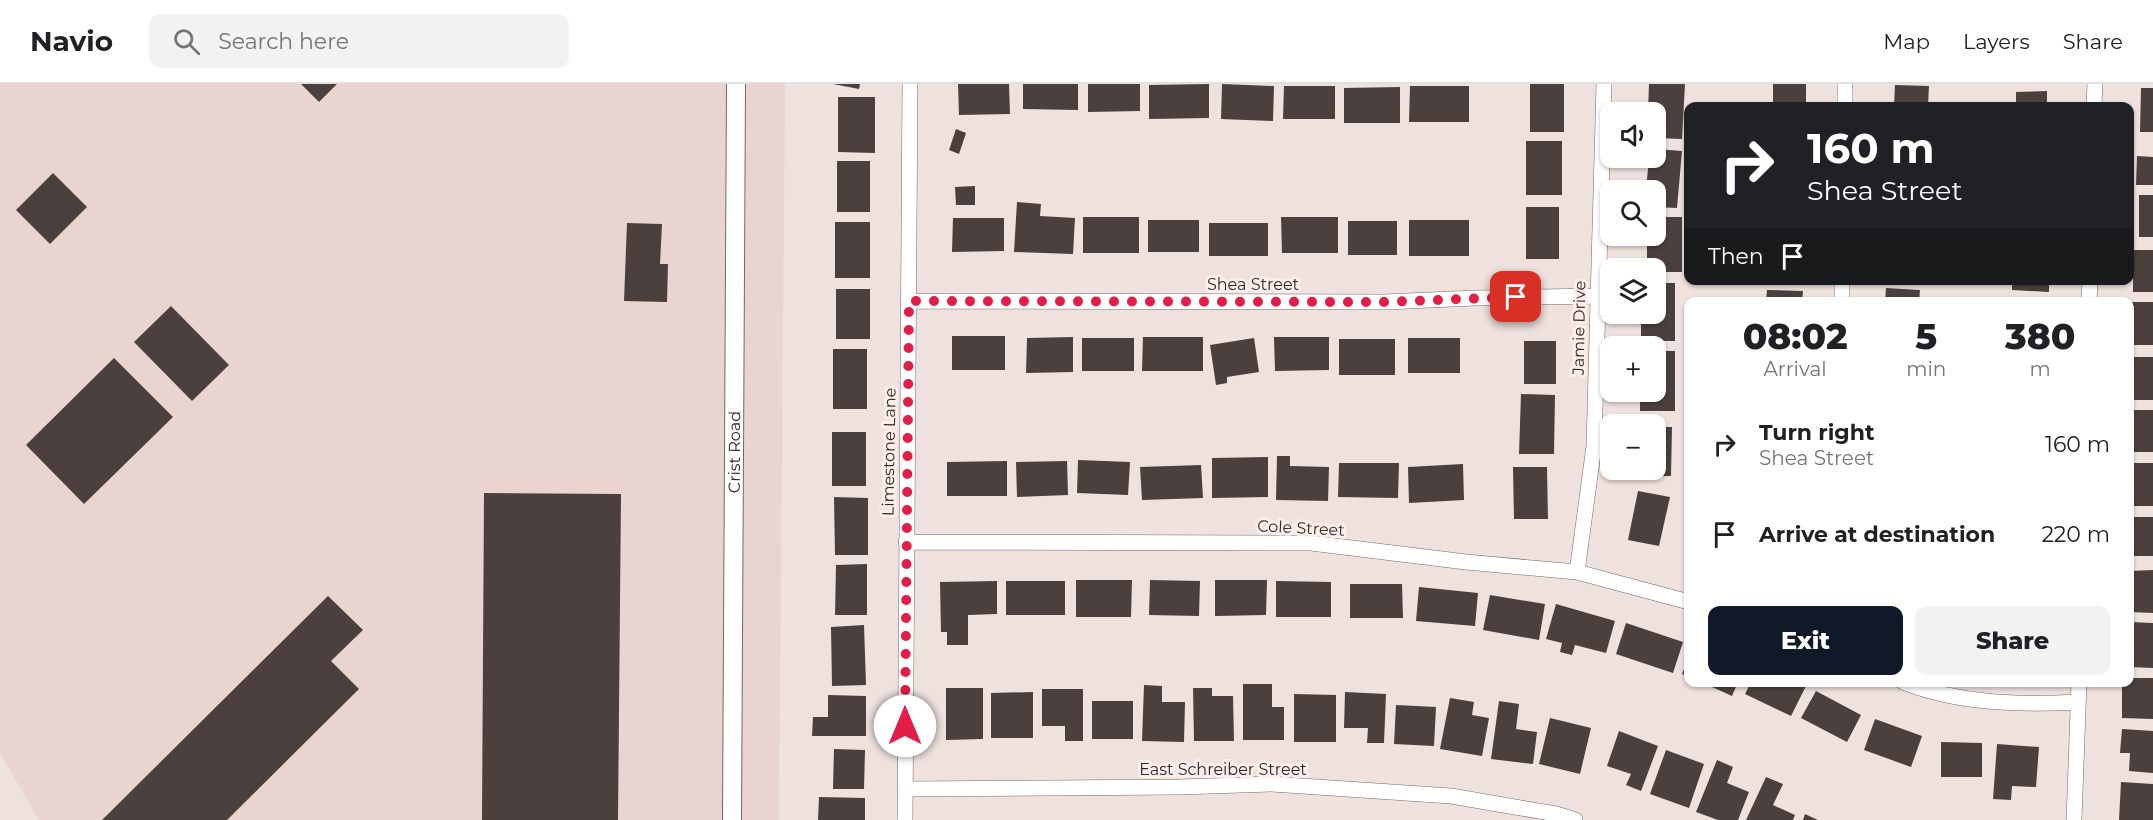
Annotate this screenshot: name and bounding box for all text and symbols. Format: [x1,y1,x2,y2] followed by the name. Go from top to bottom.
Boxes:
[149,14,569,68] search box
[30,24,113,58] text: Navio
[170,25,203,58] icon: search
[218,28,349,55] text: Search here
[1883,29,1930,54] text: Map
[1963,29,2030,54] text: Layers
[2063,29,2123,54] text: Share
[1600,102,1666,480] map controls
[1600,102,1666,168] button: sound
[1807,122,1935,174] text: 160 m
[1708,126,1786,204] icon: right
[1807,174,1962,207] text: Shea Street
[1600,180,1666,246] button: search
[1776,240,1809,273] icon: arrive
[1708,243,1764,270] text: Then
[1600,258,1666,324] button: layers
[1490,271,1541,322] pin
[1207,275,1300,294] street label: Shea Street
[1499,280,1532,313] icon: arrive
[1569,281,1589,376] street label: Jamie Drive
[1743,314,1848,358] text: 08:02
[1915,314,1937,358] text: 5
[2005,314,2075,358] text: 380
[1600,336,1666,402] button: +
[1764,357,1827,381] text: Arrival
[1906,357,1946,381] text: min
[2030,357,2051,381] text: m
[878,388,900,516] street label: Limestone Lane
[724,411,744,493] street label: Crist Road
[1600,414,1666,480] button: −
[1759,419,1874,446] text: Turn right
[1708,428,1741,461] icon: right
[2045,431,2110,458] text: 160 m
[1759,446,1874,470] text: Shea Street
[1257,516,1346,540] street label: Cole Street
[1708,518,1741,551] icon: arrive
[1759,521,1995,548] text: Arrive at destination
[2041,521,2110,548] text: 220 m
[1708,606,1903,675] button: Exit
[1915,606,2110,675] button: Share
[873,694,937,758] position arrow
[1139,760,1307,779] street label: East Schreiber Street

